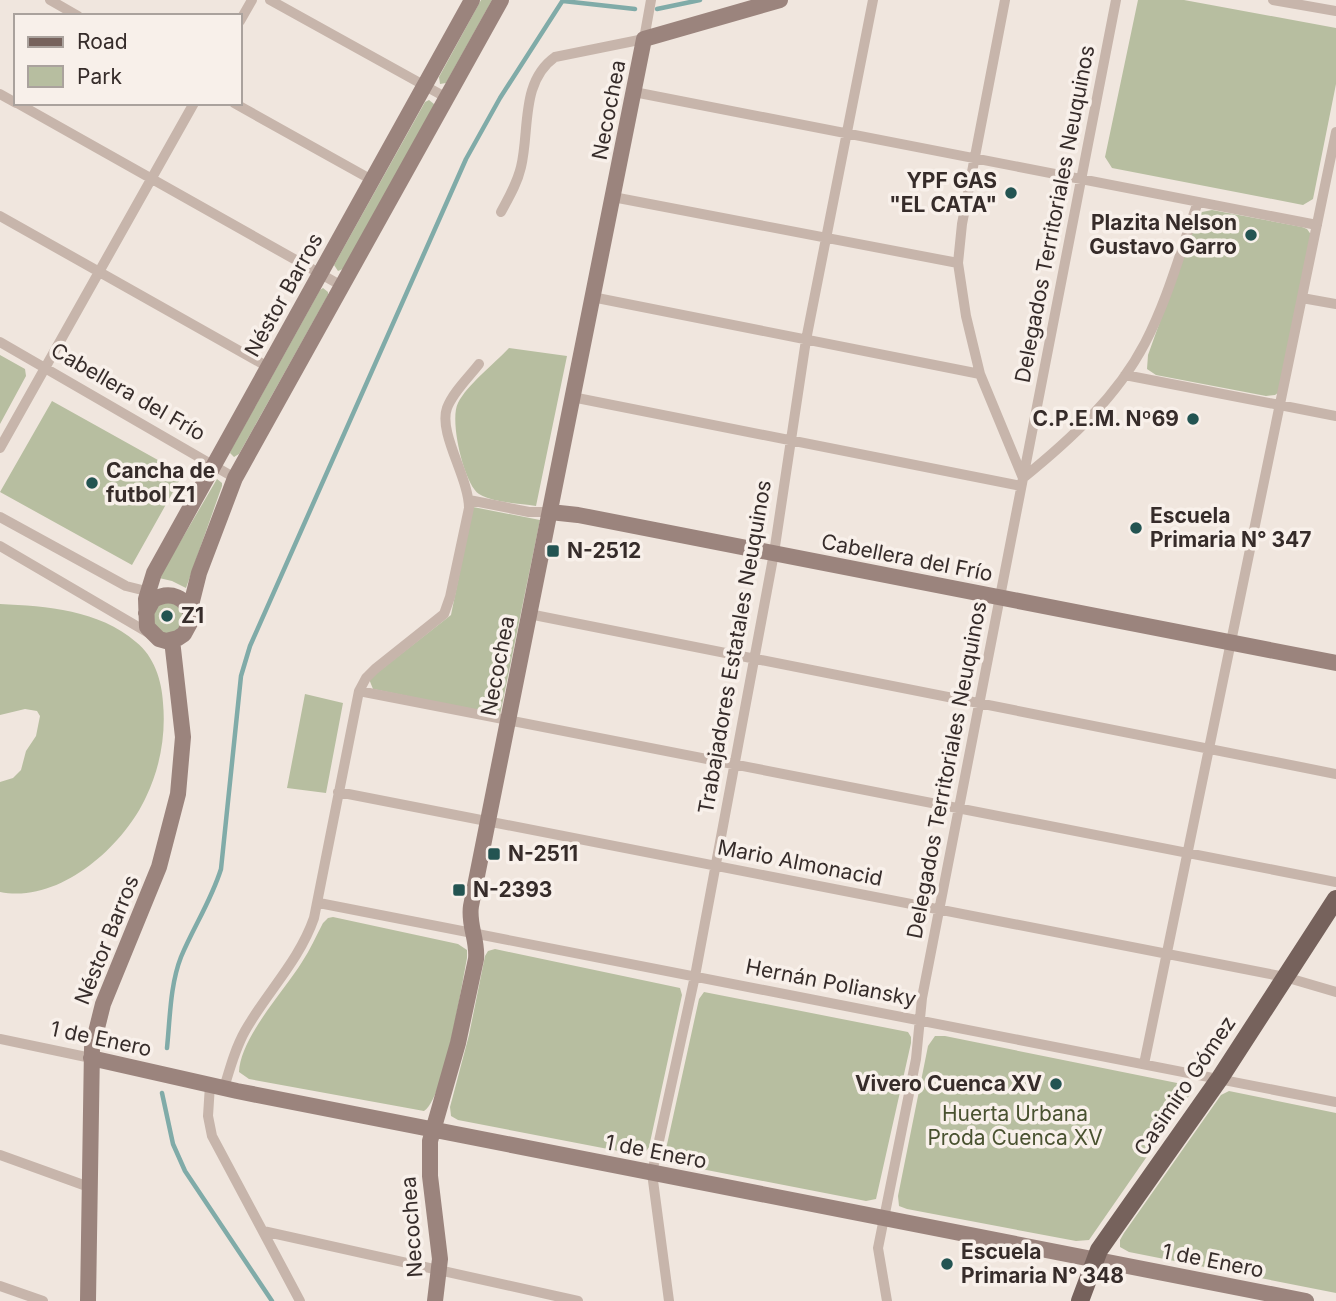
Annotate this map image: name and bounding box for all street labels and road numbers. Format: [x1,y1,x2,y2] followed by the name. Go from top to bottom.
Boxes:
[1009,43,1100,385] street label: Delegados Territoriales Neuquinos
[587,58,630,162] street label: Necochea
[239,229,328,361] street label: Néstor Barros
[47,337,210,446] street label: Cabellera del Frío
[693,478,776,816] street label: Trabajadores Estatales Neuquinos
[819,529,995,586] street label: Cabellera del Frío
[901,599,992,941] street label: Delegados Territoriales Neuquinos
[476,614,519,718] street label: Necochea
[716,834,885,891] street label: Mario Almonacid
[69,872,144,1008] street label: Néstor Barros
[744,954,919,1011] street label: Hernán Poliansky
[1129,1011,1241,1160] street label: Casimiro Gómez
[48,1016,154,1061] street label: 1 de Enero
[603,1129,709,1174] street label: 1 de Enero
[395,1176,428,1278] street label: Necochea
[1160,1238,1266,1283] street label: 1 de Enero

